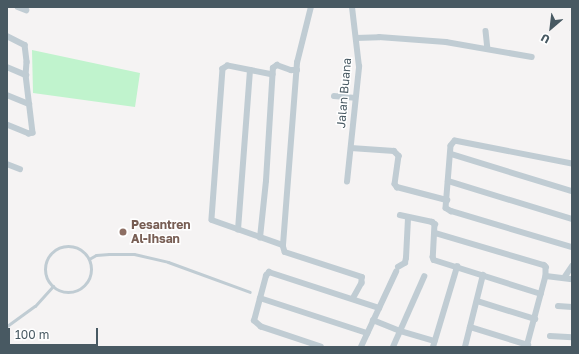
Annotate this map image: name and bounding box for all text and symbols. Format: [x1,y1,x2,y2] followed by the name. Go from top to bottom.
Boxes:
[531,8,571,48] north arrow
[539,31,552,47] text: U
[334,57,354,129] street label: Jalan Buana
[131,218,191,246] place label: Pesantren Al-Ihsan
[118,227,128,237] marker: Pesantren Al-Ihsan
[10,320,100,346] scale bar
[15,327,49,342] text: 100 m

